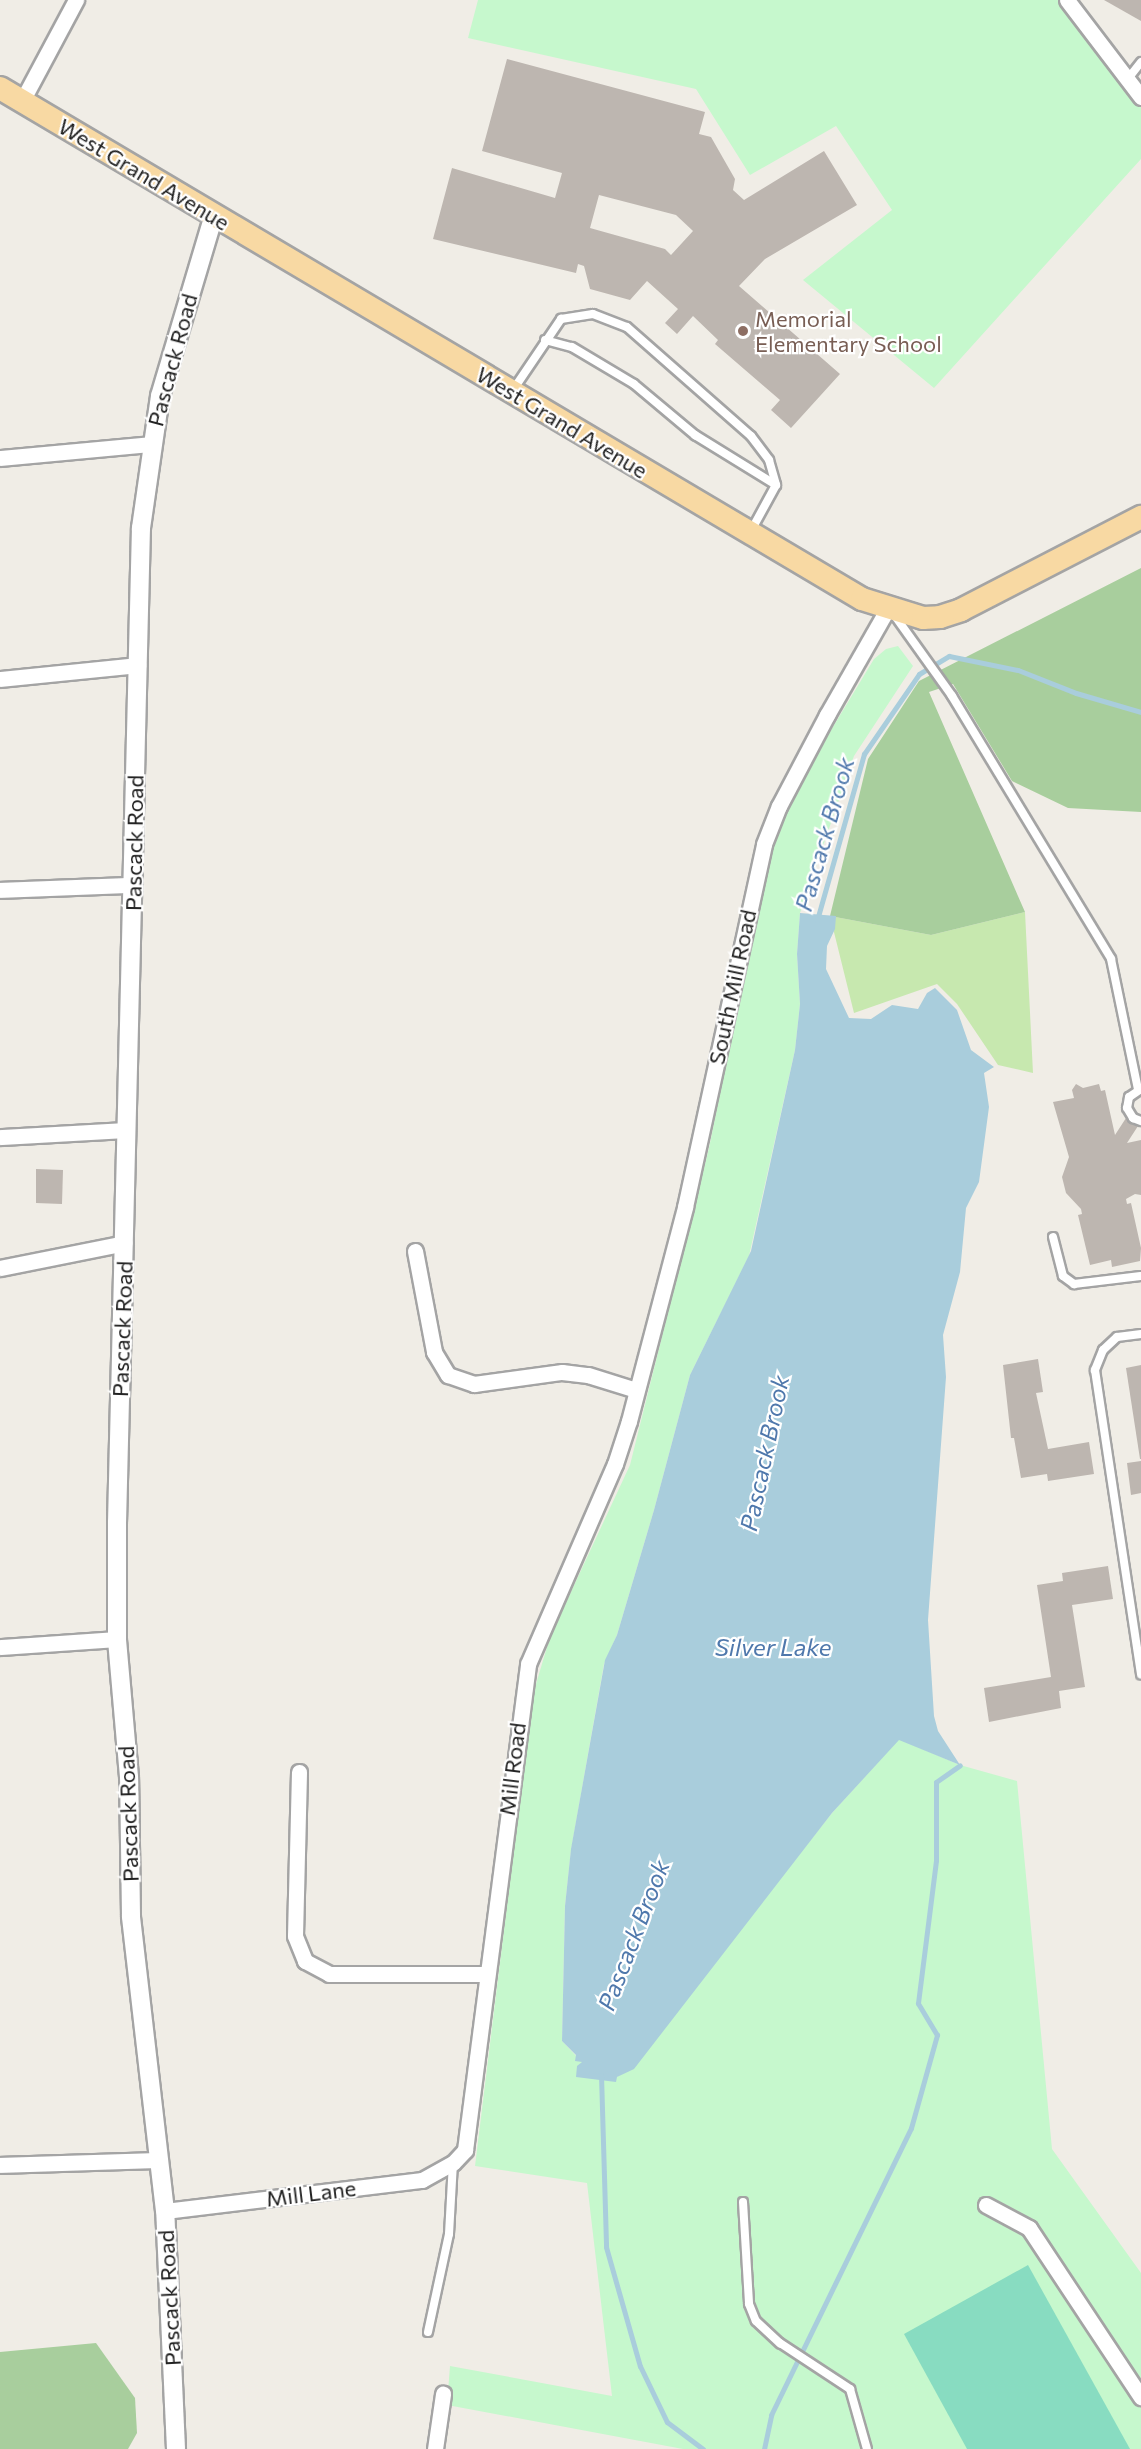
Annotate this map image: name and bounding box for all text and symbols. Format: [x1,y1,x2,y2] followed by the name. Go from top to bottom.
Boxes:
[54,113,234,235] street label: West Grand Avenue
[142,291,202,429] street label: Pascack Road
[755,305,942,356] place label: Memorial Elementary School
[736,324,750,338] marker: Memorial Elementary School
[472,361,652,483] street label: West Grand Avenue
[788,754,860,914] water label: Pascack Brook
[120,775,148,911] street label: Pascack Road
[703,907,761,1067] street label: South Mill Road
[106,1261,138,1397] street label: Pascack Road
[733,1372,795,1534] water label: Pascack Brook
[715,1633,831,1661] water label: Silver Lake
[493,1721,531,1817] street label: Mill Road
[112,1746,144,1882] street label: Pascack Road
[591,1856,675,2014] water label: Pascack Brook
[265,2174,357,2212] street label: Mill Lane
[152,2229,186,2367] street label: Pascack Road

